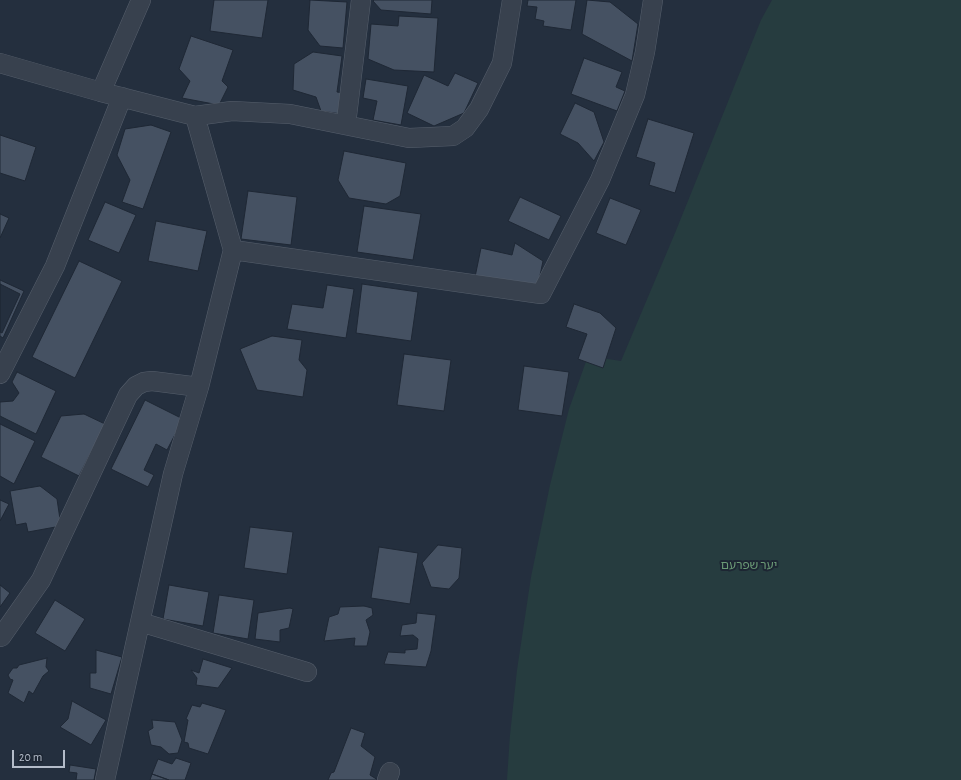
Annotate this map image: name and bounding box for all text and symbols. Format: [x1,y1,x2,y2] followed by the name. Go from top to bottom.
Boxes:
[721,558,777,572] park label: יער שפרעם
[14,742,67,768] scale bar
[19,751,42,763] text: 20 m

